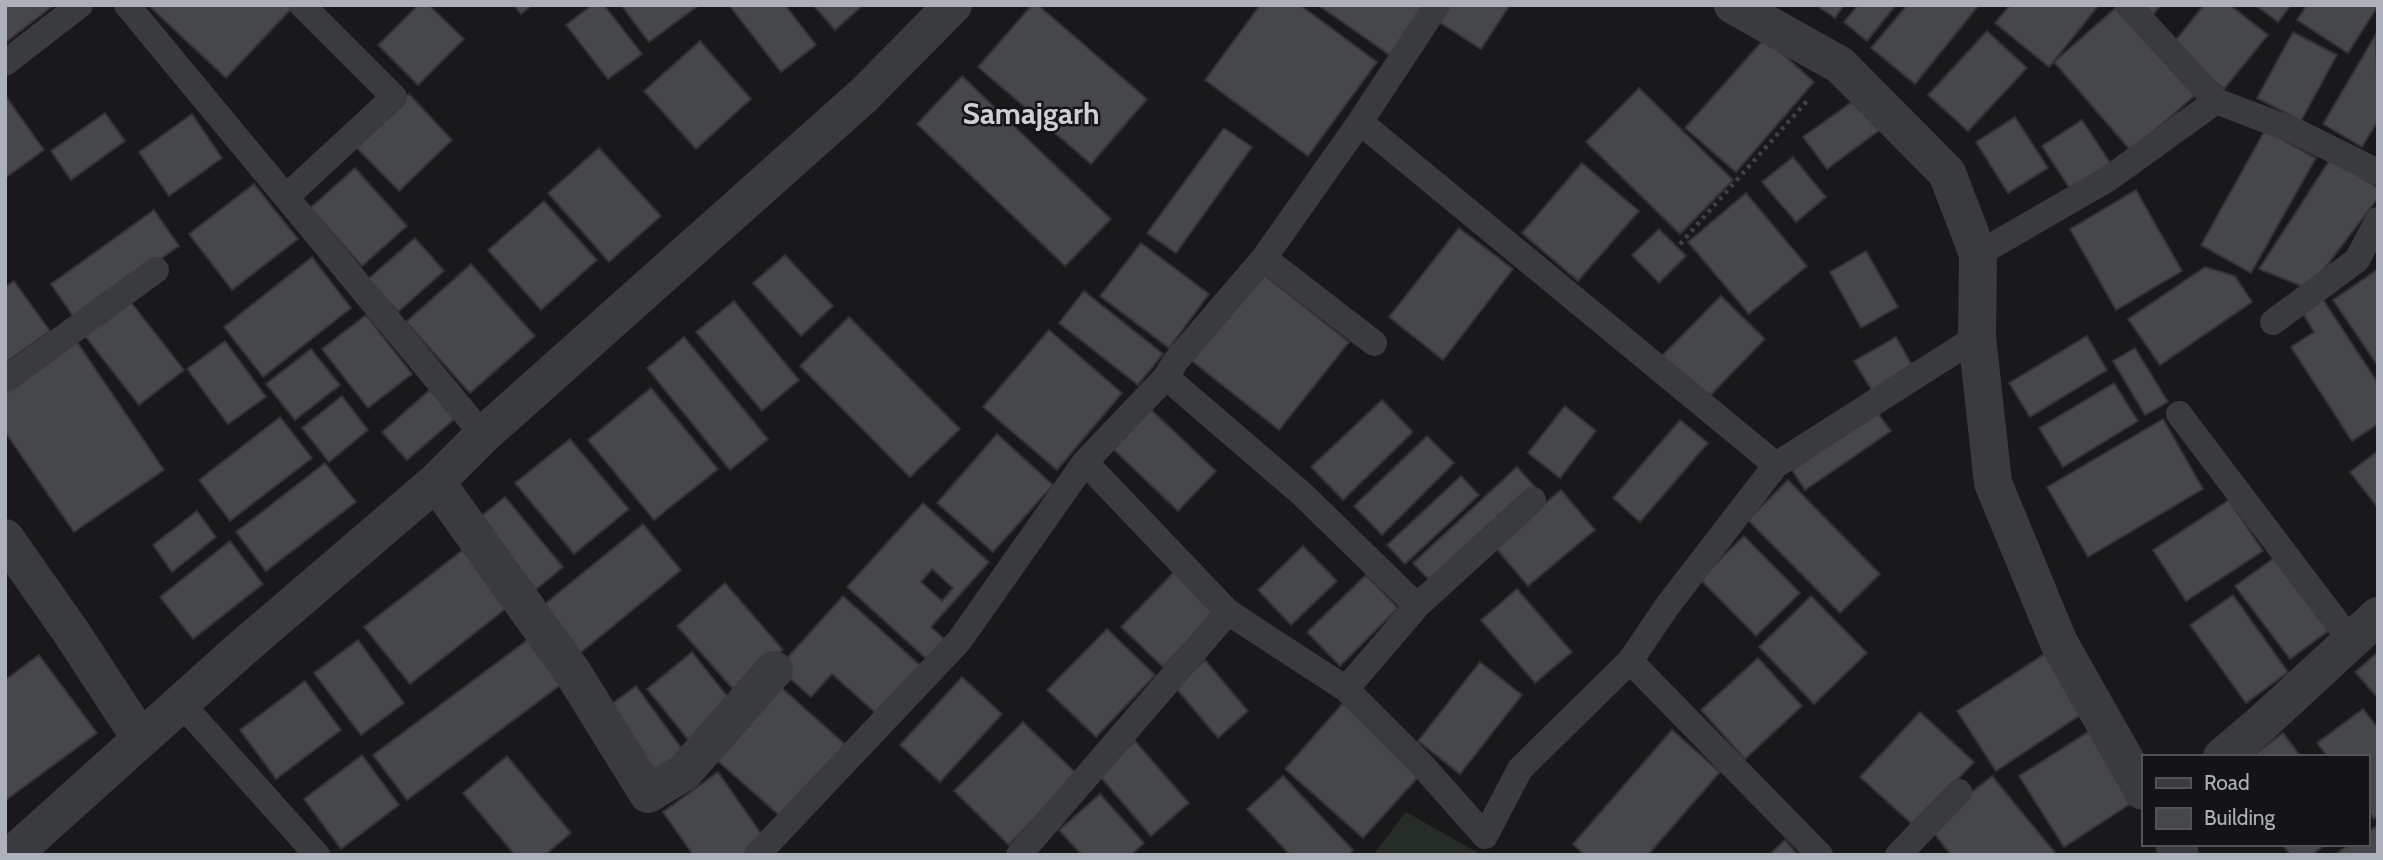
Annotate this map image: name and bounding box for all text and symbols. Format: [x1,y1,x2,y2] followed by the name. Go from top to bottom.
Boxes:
[963,95,1099,132] district label: Samajgarh
[2142,755,2369,846] legend
[2204,770,2250,795] text: Road
[2204,805,2276,830] text: Building

